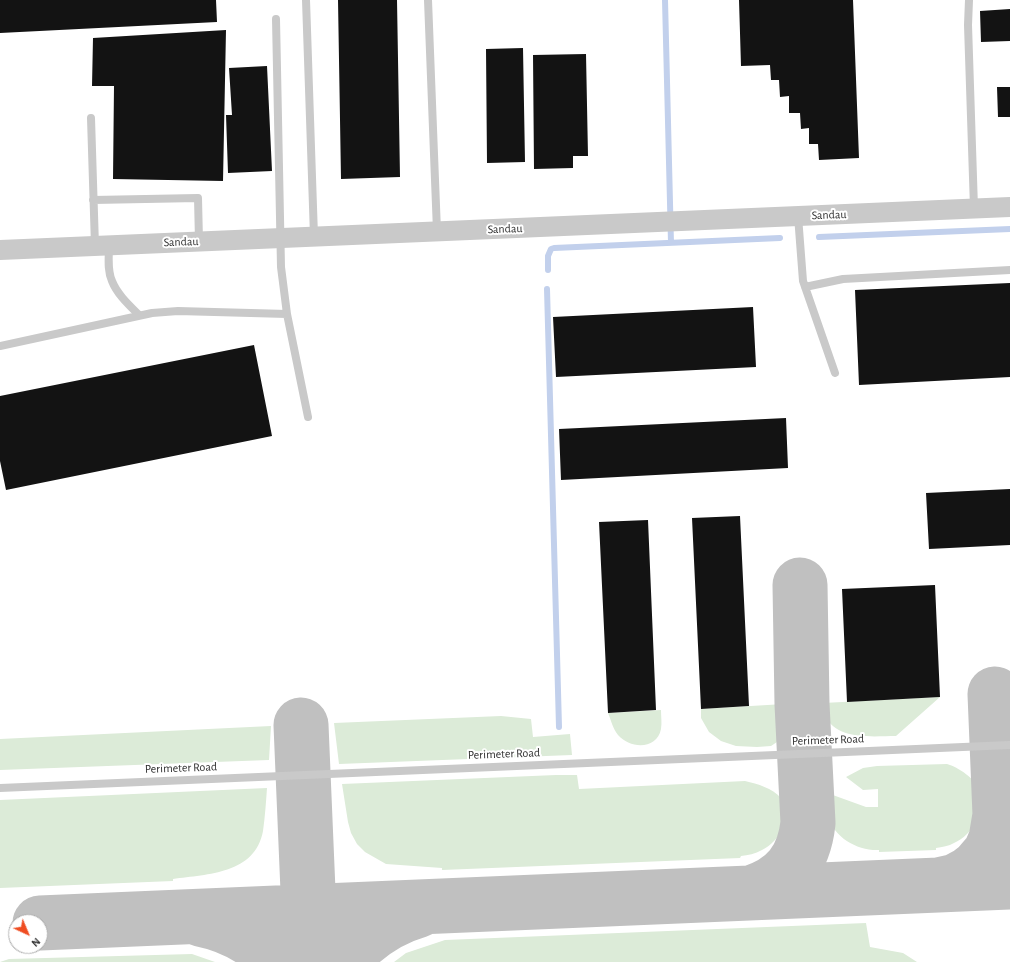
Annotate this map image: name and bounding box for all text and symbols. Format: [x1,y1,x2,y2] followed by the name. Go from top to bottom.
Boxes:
[811,207,847,223] street label: Sandau
[487,221,523,237] street label: Sandau
[163,234,199,250] street label: Sandau
[792,732,864,748] street label: Perimeter Road
[468,746,540,762] street label: Perimeter Road
[145,760,217,776] street label: Perimeter Road
[8,914,48,954] north arrow
[29,936,43,949] text: N

